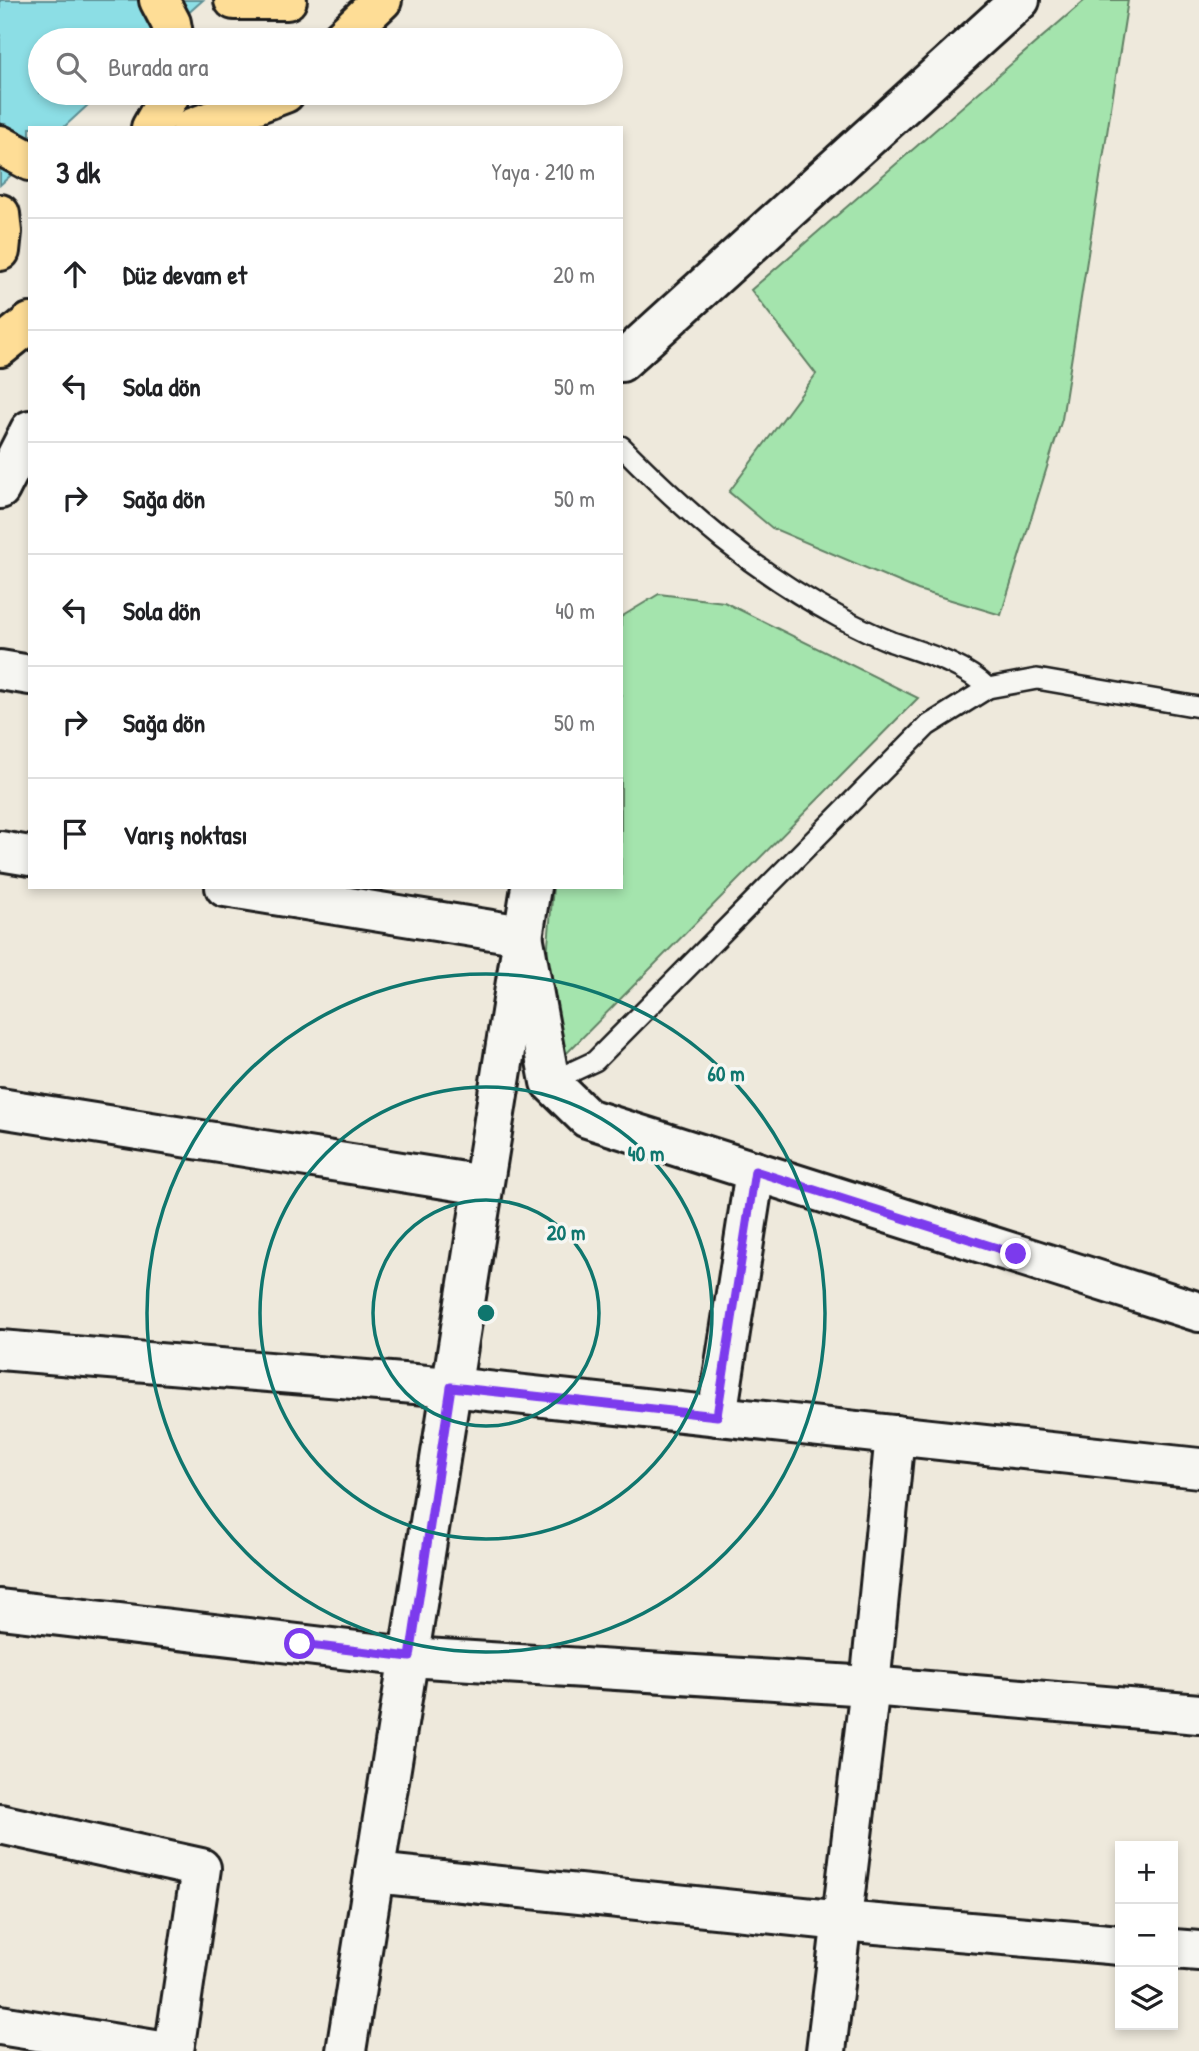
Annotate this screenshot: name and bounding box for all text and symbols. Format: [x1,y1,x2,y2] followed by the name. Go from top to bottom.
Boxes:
[28,28,623,105] search box
[52,48,90,86] icon: search
[108,49,209,84] text: Burada ara
[56,152,101,192] text: 3 dk
[492,156,595,187] text: Yaya · 210 m
[56,255,94,293] icon: ahead
[123,257,247,292] text: Düz devam et
[553,259,595,290] text: 20 m
[56,367,94,405] icon: left
[123,369,201,404] text: Sola dön
[554,371,595,402] text: 50 m
[56,479,94,517] icon: right
[123,481,205,516] text: Sağa dön
[554,483,595,514] text: 50 m
[56,591,94,629] icon: left
[123,593,201,628] text: Sola dön
[555,595,595,626] text: 40 m
[56,703,94,741] icon: right
[123,705,205,740] text: Sağa dön
[554,707,595,738] text: 50 m
[56,815,94,853] icon: arrive
[123,817,248,852] text: Varış noktası
[708,1059,744,1088] text: 60 m
[628,1139,664,1168] text: 40 m
[547,1218,585,1247] text: 20 m
[1000,1238,1031,1269] route end
[474,1301,498,1325] centre of rings
[284,1628,315,1659] route start
[1115,1841,1178,2030] map controls
[1115,1841,1178,1904] button: +
[1115,1904,1178,1967] button: −
[1115,1967,1178,2030] button: layers

